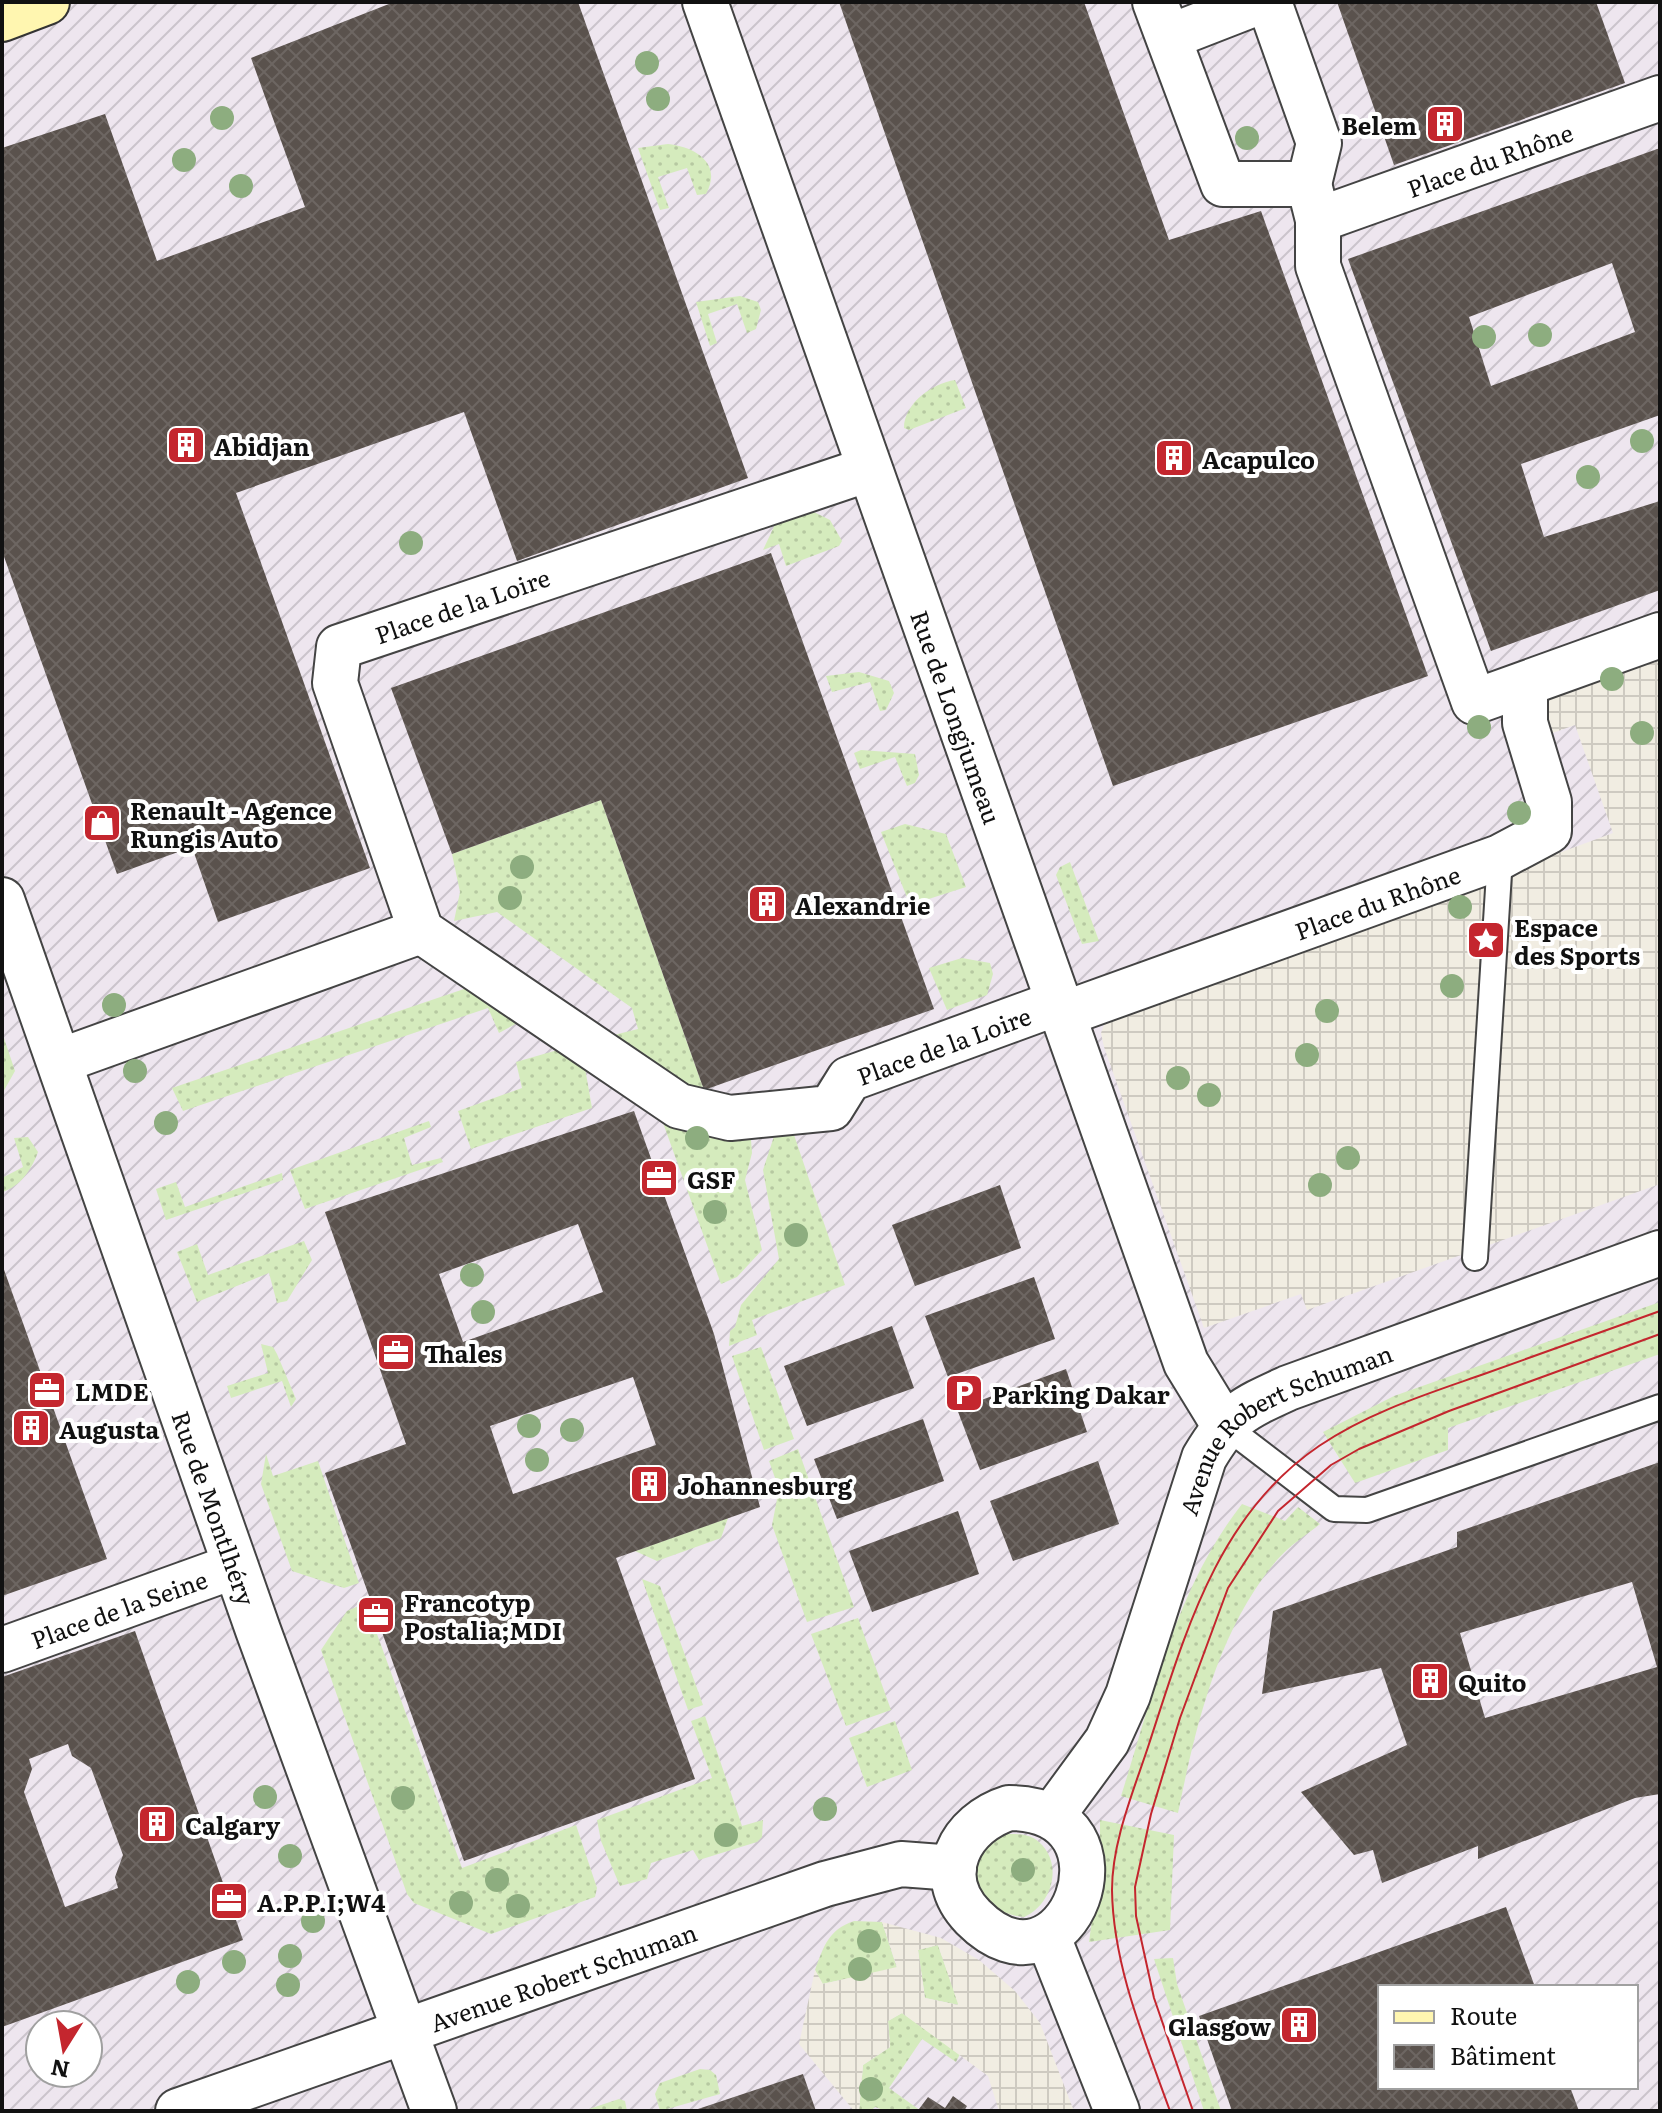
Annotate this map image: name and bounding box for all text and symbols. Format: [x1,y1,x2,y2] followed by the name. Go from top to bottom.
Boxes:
[1424,103,1466,145] building icon: Belem
[1341,107,1417,142] place label: Belem
[1402,113,1577,205] street label: Place du Rhône
[165,424,207,466] building icon: Abidjan
[214,428,310,463] place label: Abidjan
[1153,437,1195,479] building icon: Acapulco
[1202,441,1315,476] place label: Acapulco
[370,559,554,651] street label: Place de la Loire
[904,605,1011,828] street label: Rue de Longjumeau
[130,792,332,855] place label: Renault - Agence Rungis Auto
[81,802,123,844] shop icon: Renault - Agence Rungis Auto
[1289,855,1465,947] street label: Place du Rhône
[746,883,788,925] building icon: Alexandrie
[795,887,931,922] place label: Alexandrie
[1514,909,1640,972] place label: Espace des Sports
[1465,919,1507,961] place icon: Espace des Sports
[851,997,1035,1092] street label: Place de la Loire
[638,1157,680,1199] office icon: GSF
[687,1161,736,1196] place label: GSF
[375,1331,417,1373] office icon: Thales
[1169,1334,1397,1519] street label: Avenue Robert Schuman
[424,1335,503,1370] place label: Thales
[26,1369,68,1411] office icon: LMDE
[943,1372,985,1414] parking icon: Parking Dakar
[75,1373,149,1408] place label: LMDE
[992,1376,1170,1411] place label: Parking Dakar
[165,1406,265,1610] street label: Rue de Montlhéry
[10,1407,52,1449] building icon: Augusta
[59,1411,160,1446] place label: Augusta
[628,1463,670,1505] building icon: Johannesburg
[677,1467,853,1502] place label: Johannesburg
[26,1560,212,1656] street label: Place de la Seine
[404,1584,562,1647] place label: Francotyp Postalia;MDI
[355,1594,397,1636] office icon: Francotyp Postalia;MDI
[1409,1660,1451,1702] building icon: Quito
[1458,1664,1527,1699] place label: Quito
[136,1803,178,1845] building icon: Calgary
[185,1807,280,1842] place label: Calgary
[208,1880,250,1922] office icon: A.P.P.I;W4
[257,1884,386,1919] place label: A.P.P.I;W4
[425,1913,701,2039] street label: Avenue Robert Schuman
[1378,1985,1638,2089] legend
[1450,1997,1517,2032] text: Route
[1278,2004,1320,2046] building icon: Glasgow
[1168,2008,1271,2043] place label: Glasgow
[24,2009,104,2089] north arrow
[1450,2037,1556,2072] text: Bâtiment
[48,2052,72,2088] text: N

